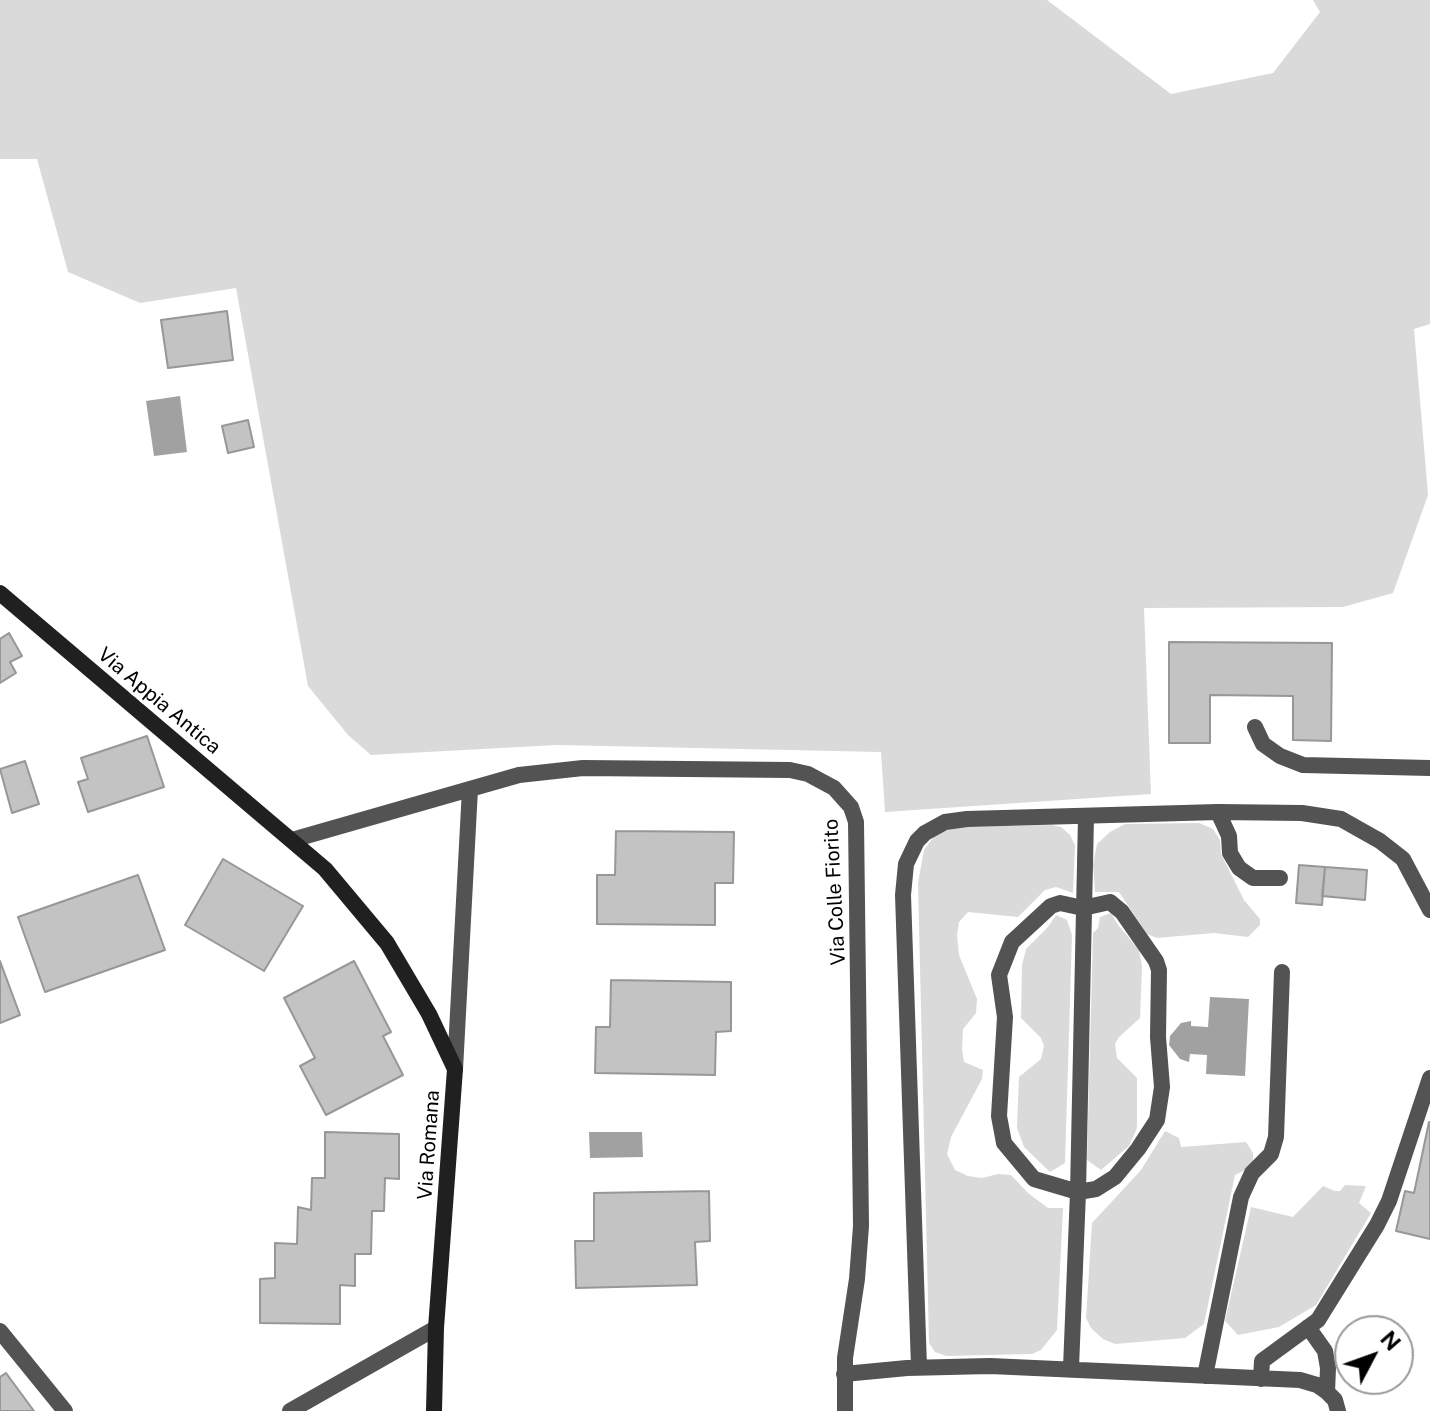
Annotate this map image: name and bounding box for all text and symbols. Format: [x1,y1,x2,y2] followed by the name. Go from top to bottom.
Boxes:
[93,643,225,759] street label: Via Appia Antica
[819,818,851,966] street label: Via Colle Fiorito
[413,1089,445,1201] street label: Via Romana
[1334,1315,1414,1395] north arrow
[1375,1326,1406,1356] text: N

